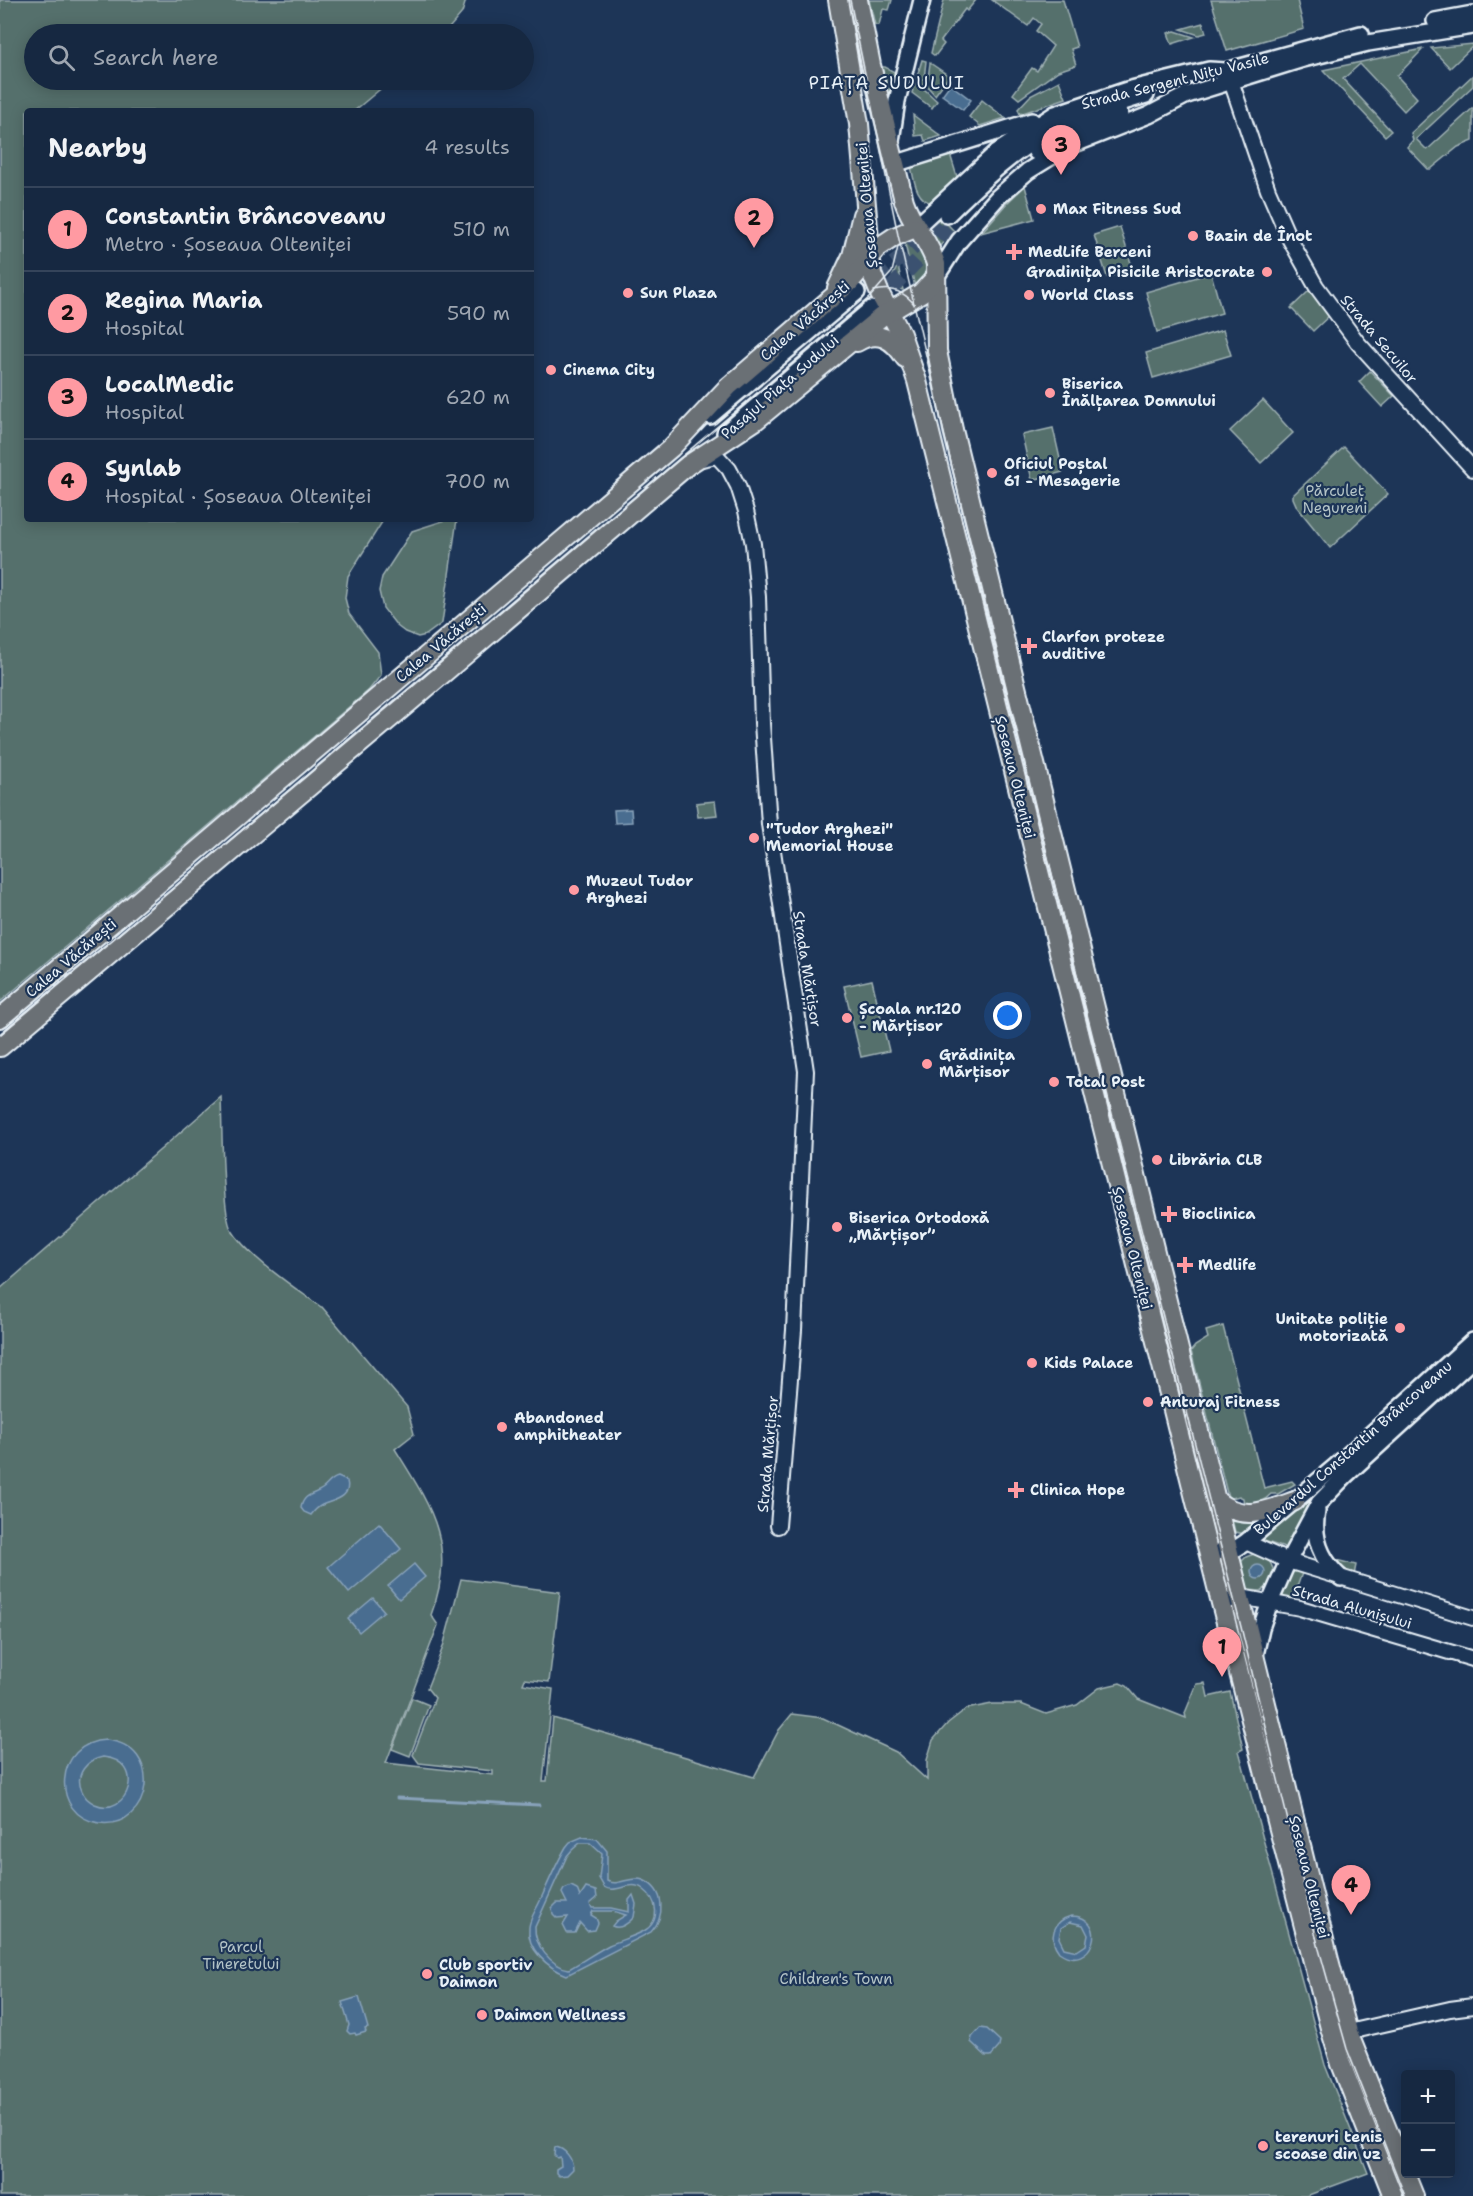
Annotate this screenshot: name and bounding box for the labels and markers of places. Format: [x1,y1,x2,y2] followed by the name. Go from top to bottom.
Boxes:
[1042,126,1080,175] pin: 3
[734,198,774,248] pin: 2
[1053,199,1181,219] place label: Max Fitness Sud
[1034,202,1048,216] marker: Max Fitness Sud
[1205,225,1312,246] place label: Bazin de Înot
[1186,229,1200,243] marker: Bazin de Înot
[1028,242,1151,262] place label: MedLife Berceni
[1005,243,1023,261] marker: MedLife Berceni
[1026,262,1255,283] place label: Gradinița Pisicile Aristocrate
[1260,265,1274,279] marker: Gradinița Pisicile Aristocrate
[640,283,718,303] place label: Sun Plaza
[1041,285,1134,305] place label: World Class
[621,286,635,300] marker: Sun Plaza
[1022,288,1036,302] marker: World Class
[563,360,655,380] place label: Cinema City
[544,363,558,377] marker: Cinema City
[1062,374,1216,412] place label: Biserica Înălțarea Domnului
[1043,386,1057,400] marker: Biserica Înălțarea Domnului
[1004,454,1121,491] place label: Oficiul Poștal 61 - Mesagerie
[985,466,999,480] marker: Oficiul Poștal 61 - Mesagerie
[1042,627,1165,664] place label: Clarfon proteze auditive
[1020,637,1038,655] marker: Clarfon proteze auditive
[766,819,893,856] place label: "Tudor Arghezi" Memorial House
[747,831,761,845] marker: "Tudor Arghezi" Memorial House
[586,871,693,908] place label: Muzeul Tudor Arghezi
[567,883,581,897] marker: Muzeul Tudor Arghezi
[859,999,962,1037] place label: Școala nr.120 - Mărțisor
[840,1011,854,1025] marker: Școala nr.120 - Mărțisor
[939,1045,1016,1083] place label: Grădinița Mărțisor
[920,1057,934,1071] marker: Grădinița Mărțisor
[1066,1072,1145,1092] place label: Total Post
[1047,1075,1061,1089] marker: Total Post
[1169,1150,1262,1170] place label: Librăria CLB
[1150,1153,1164,1167] marker: Librăria CLB
[1182,1204,1256,1224] place label: Bioclinica
[1160,1205,1178,1223] marker: Bioclinica
[849,1208,990,1246] place label: Biserica Ortodoxă „Mărțișor”
[830,1220,844,1234] marker: Biserica Ortodoxă „Mărțișor”
[1198,1255,1257,1275] place label: Medlife
[1176,1256,1194,1274] marker: Medlife
[1275,1309,1389,1346] place label: Unitate poliție motorizată
[1393,1321,1407,1335] marker: Unitate poliție motorizată
[1044,1353,1133,1373] place label: Kids Palace
[1025,1356,1039,1370] marker: Kids Palace
[1160,1392,1280,1412] place label: Anturaj Fitness
[1141,1395,1155,1409] marker: Anturaj Fitness
[514,1408,622,1445] place label: Abandoned amphitheater
[495,1420,509,1434] marker: Abandoned amphitheater
[1030,1480,1125,1500] place label: Clinica Hope
[1007,1481,1025,1499] marker: Clinica Hope
[1202,1628,1242,1677] pin: 1
[1332,1866,1370,1915] pin: 4
[439,1955,532,1992] place label: Club sportiv Daimon
[420,1967,434,1981] marker: Club sportiv Daimon
[494,2005,626,2025] place label: Daimon Wellness
[475,2008,489,2022] marker: Daimon Wellness
[1275,2127,1383,2164] place label: terenuri tenis scoase din uz
[1256,2139,1270,2153] marker: terenuri tenis scoase din uz

